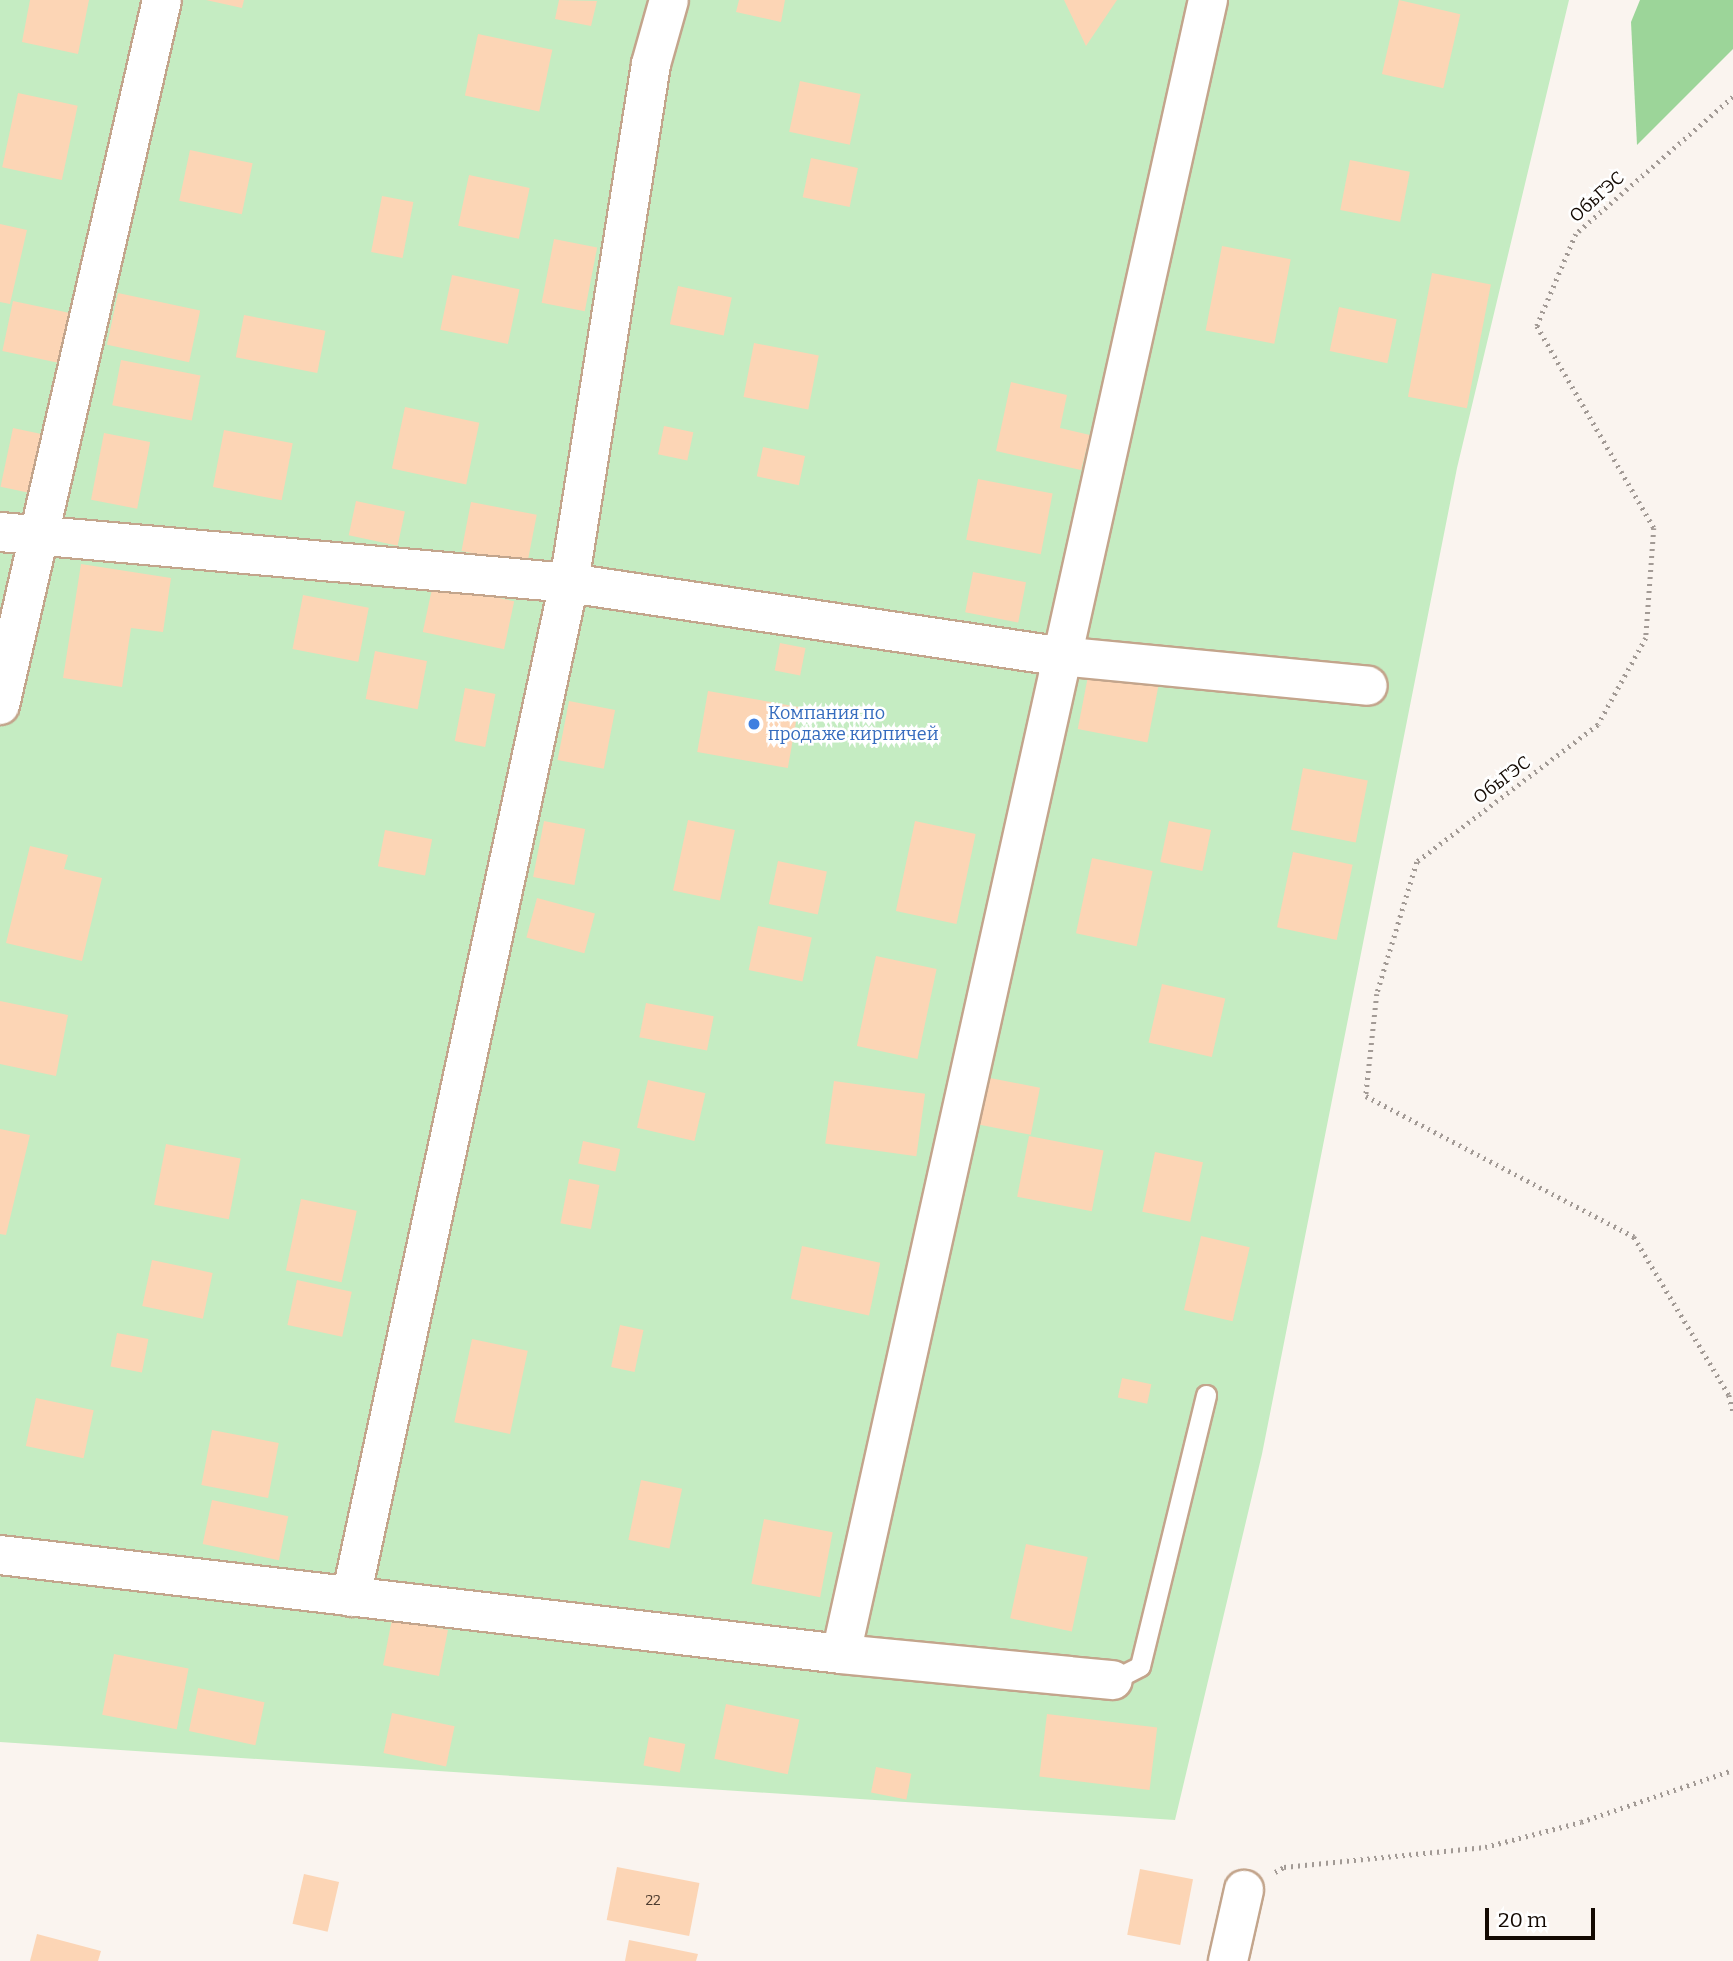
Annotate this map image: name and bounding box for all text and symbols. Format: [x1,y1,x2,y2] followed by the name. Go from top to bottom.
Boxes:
[1565,167,1629,227] street label: ОбьГЭС
[768,703,939,746] place label: Компания по продаже кирпичей
[746,716,762,732] marker: Компания по продаже кирпичей
[1469,752,1535,808] street label: ОбьГЭС
[645,1893,661,1909] house number: 22
[1488,1895,1598,1939] scale bar
[1498,1907,1547,1933] text: 20 m

